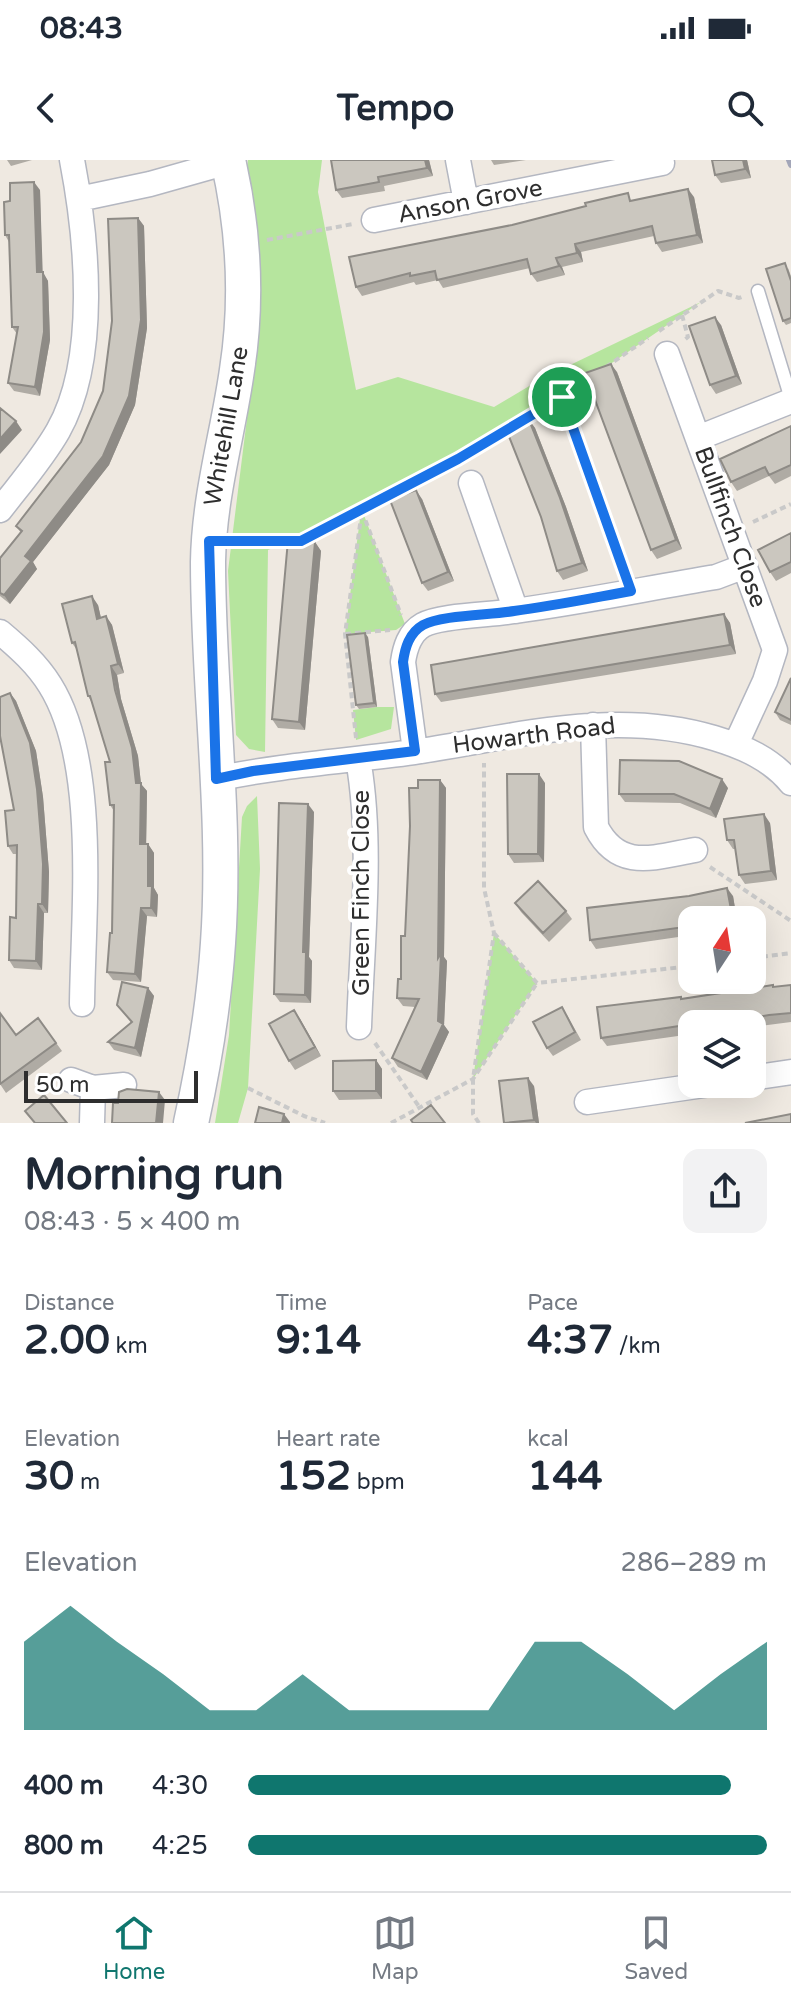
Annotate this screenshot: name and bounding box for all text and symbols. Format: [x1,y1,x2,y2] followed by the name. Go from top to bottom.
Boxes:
[40,10,123,47] text: 08:43
[24,86,68,130] icon: back
[723,86,767,130] icon: search
[337,87,454,130] text: Tempo
[395,173,545,230] street label: Anson Grove
[198,344,255,508] street label: Whitehill Lane
[528,363,596,431] pin
[540,375,584,419] icon: arrive
[688,443,773,612] street label: Bullfinch Close
[451,711,617,760] street label: Howarth Road
[347,790,376,996] street label: Green Finch Close
[678,906,766,994] north arrow
[678,906,766,1098] map controls
[678,1010,766,1098] button: layers
[24,1067,198,1103] scale bar
[36,1072,90,1098] text: 50 m
[24,1149,284,1202] text: Morning run
[683,1149,767,1233] button: share
[24,1206,240,1237] text: 08:43 · 5 × 400 m
[24,1290,115,1316] text: Distance
[276,1290,327,1316] text: Time
[527,1290,578,1316] text: Pace
[24,1316,110,1364] text: 2.00
[276,1316,361,1364] text: 9:14
[527,1316,613,1364] text: 4:37
[110,1333,148,1359] text: km
[613,1333,661,1359] text: /km
[24,1426,120,1452] text: Elevation
[276,1426,381,1452] text: Heart rate
[527,1426,569,1452] text: kcal
[24,1452,74,1500] text: 30
[276,1452,351,1500] text: 152
[527,1452,603,1500] text: 144
[74,1469,100,1495] text: m
[351,1469,405,1495] text: bpm
[24,1547,138,1578] text: Elevation
[621,1547,767,1578] text: 286–289 m
[24,1770,104,1801] text: 400 m
[152,1770,208,1801] text: 4:30
[24,1830,104,1861] text: 800 m
[152,1830,208,1861] text: 4:25
[103,1911,165,1985] tab: Home
[371,1911,419,1985] tab: Map
[624,1911,688,1985] tab: Saved

